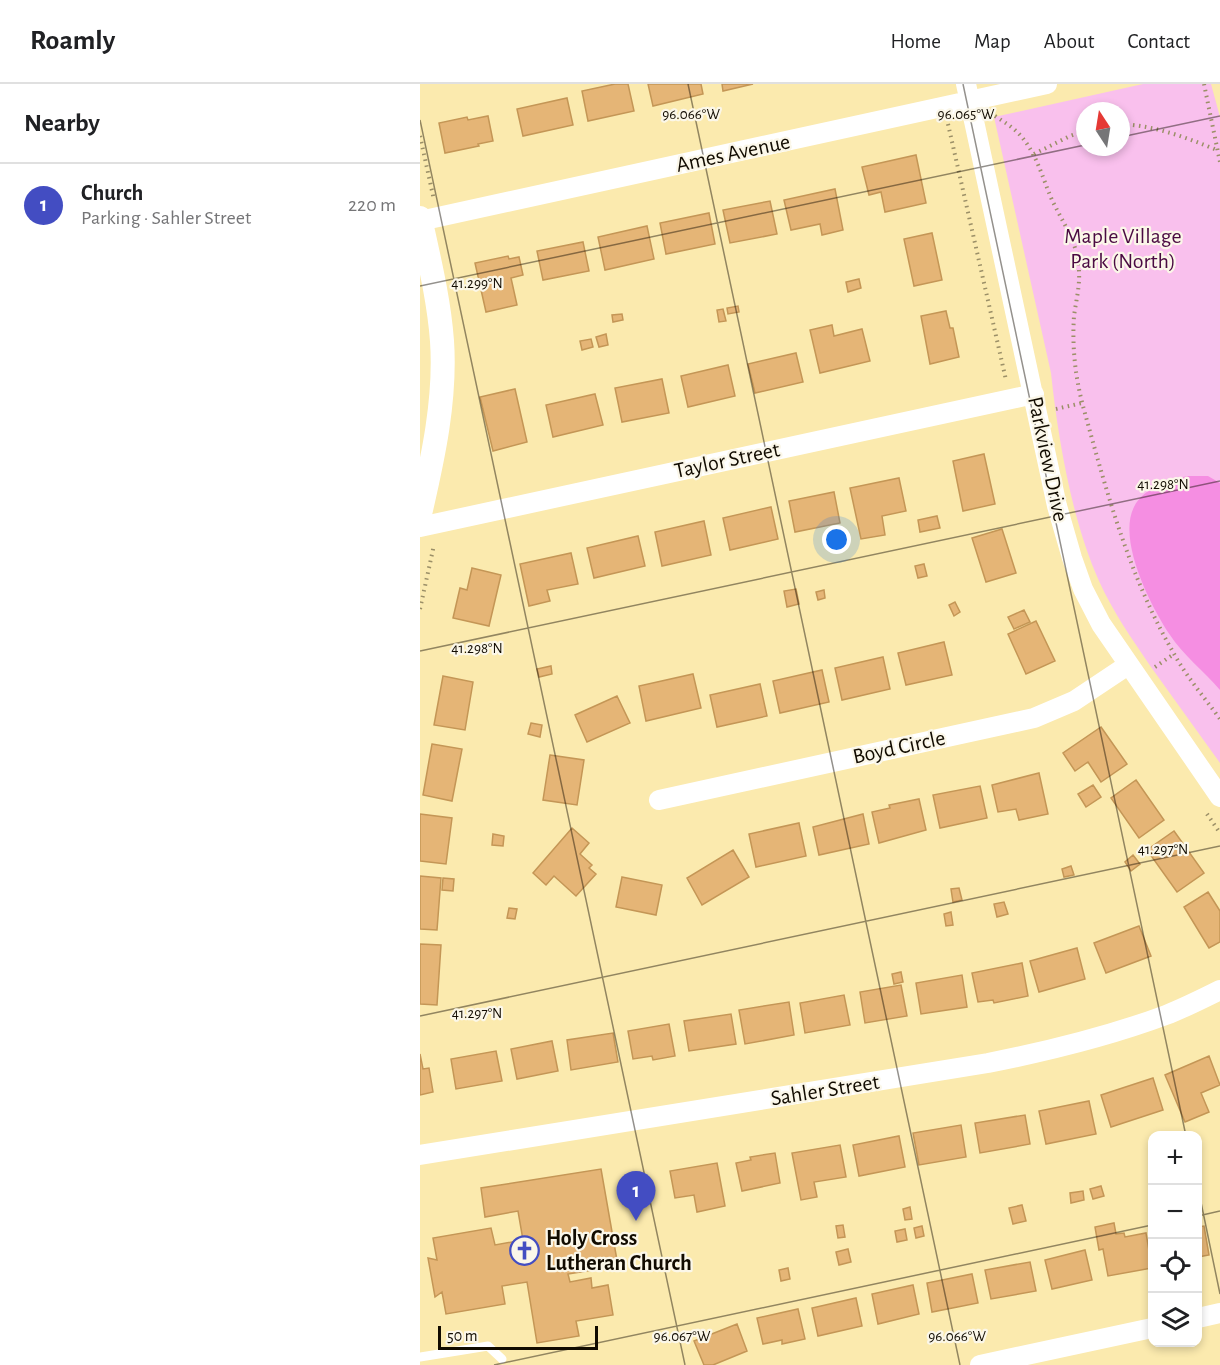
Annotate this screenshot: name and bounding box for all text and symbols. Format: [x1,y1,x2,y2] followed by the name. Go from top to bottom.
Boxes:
[30,27,115,55] text: Roamly
[890,31,941,52] text: Home
[974,31,1011,52] text: Map
[1044,31,1094,52] text: About
[1127,31,1190,52] text: Contact
[1076,102,1130,156] north arrow
[662,107,720,122] text: 96.066°W
[938,107,995,122] text: 96.065°W
[24,110,100,136] text: Nearby
[674,130,792,176] street label: Ames Avenue
[81,182,143,204] text: Church
[40,195,47,215] text: 1
[348,195,396,215] text: 220 m
[81,208,251,228] text: Parking · Sahler Street
[1064,225,1182,272] park label: Maple Village Park (North)
[451,276,503,291] text: 41.299°N
[1024,395,1072,523] street label: Parkview Drive
[672,438,782,482] street label: Taylor Street
[1137,477,1189,492] text: 41.298°N
[822,525,851,554] your location
[451,641,503,656] text: 41.298°N
[851,726,947,768] street label: Boyd Circle
[1138,842,1188,857] text: 41.297°N
[452,1006,502,1021] text: 41.297°N
[769,1071,881,1109] street label: Sahler Street
[1148,1131,1202,1347] map controls
[1148,1131,1202,1185] button: +
[616,1172,656,1221] pin: 1
[1148,1185,1202,1239] button: −
[546,1227,692,1274] place label: Holy Cross Lutheran Church
[509,1235,541,1267] church icon: Holy Cross Lutheran Church
[1148,1239,1202,1293] button: locate
[1148,1293,1202,1347] button: layers
[438,1323,598,1350] scale bar
[447,1328,478,1344] text: 50 m
[654,1329,711,1344] text: 96.067°W
[928,1329,986,1344] text: 96.066°W

